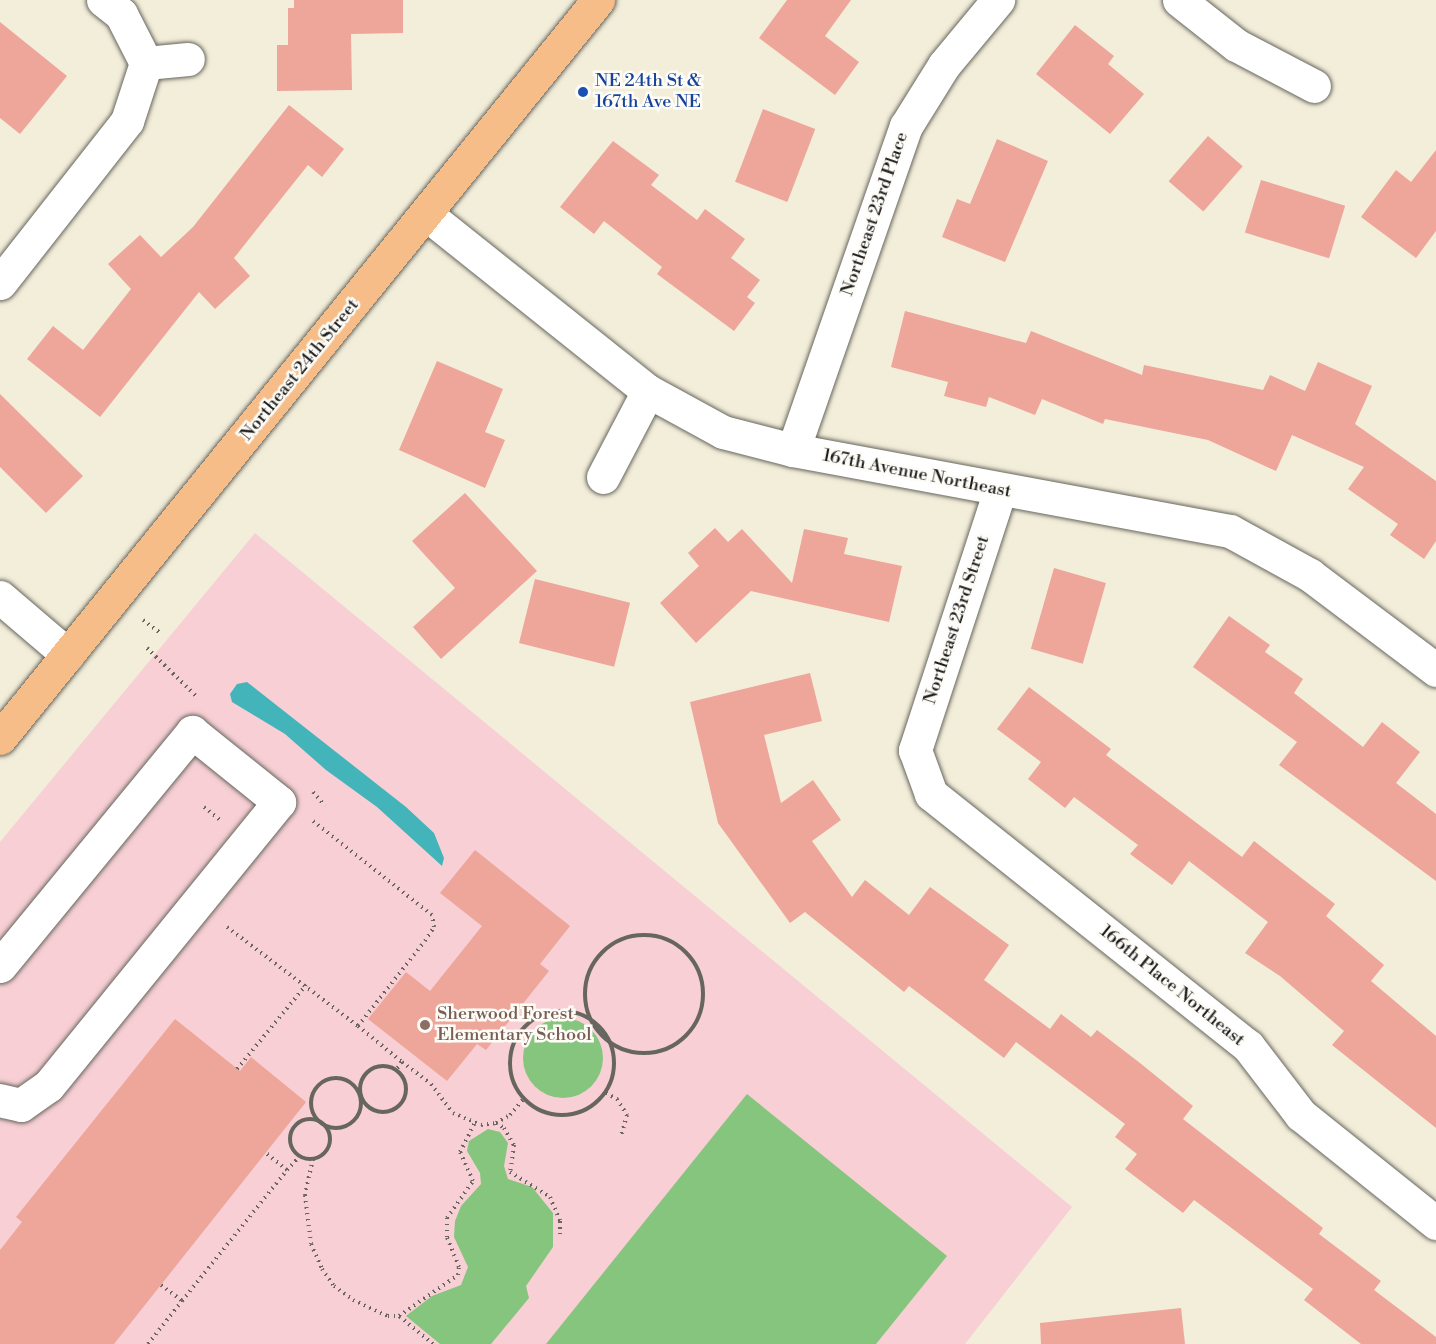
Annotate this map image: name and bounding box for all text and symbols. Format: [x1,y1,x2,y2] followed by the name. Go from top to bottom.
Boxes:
[595,71,701,113] place label: NE 24th St & 167th Ave NE
[576,85,590,99] marker: NE 24th St & 167th Ave NE
[837,129,913,299] street label: Northeast 23rd Place
[236,295,364,445] street label: Northeast 24th Street
[821,445,1013,503] street label: 167th Avenue Northeast
[920,533,994,707] street label: Northeast 23rd Street
[1095,921,1249,1051] street label: 166th Place Northeast
[437,1004,592,1046] place label: Sherwood Forest Elementary School
[418,1018,432,1032] marker: Sherwood Forest Elementary School

